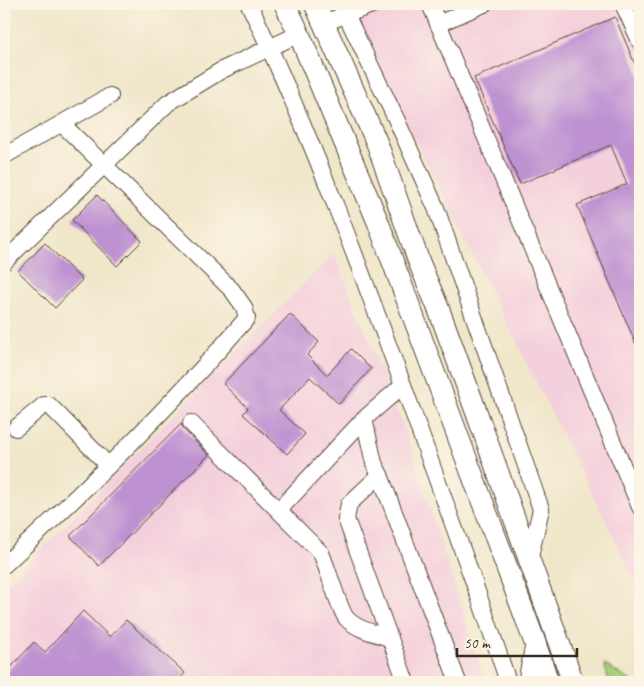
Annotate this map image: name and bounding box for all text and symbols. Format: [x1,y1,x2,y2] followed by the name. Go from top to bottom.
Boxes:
[457,626,576,658] scale bar
[464,634,491,653] text: 50 m

